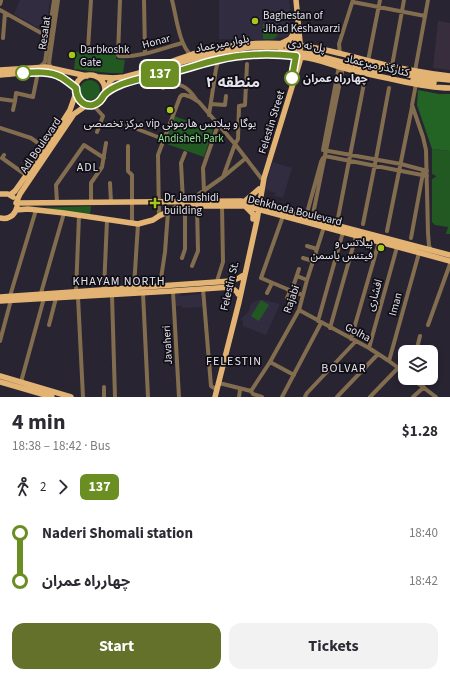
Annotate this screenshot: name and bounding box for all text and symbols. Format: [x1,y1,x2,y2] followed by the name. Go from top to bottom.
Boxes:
[263,8,340,36] place label: Baghestan of Jihad Keshavarzi
[35,15,54,51] street label: Resalat
[250,16,260,26] marker: Baghestan of Jihad Keshavarzi
[140,31,172,52] street label: Honar
[194,31,250,56] street label: بلوار میرعماد
[287,35,327,56] street label: پل نه دی
[80,42,130,70] place label: Darbkoshk Gate
[67,50,77,60] marker: Darbkoshk Gate
[343,51,411,80] street label: کنارگذر میرعماد
[137,61,183,87] line badge: 137
[149,64,171,84] text: 137
[15,65,31,81] unlabelled marker
[284,70,300,86] marker: چهارراه عمران
[303,71,368,86] place label: چهارراه عمران
[206,72,260,93] district label: منطقه ۲
[255,88,288,156] street label: Felestin Street
[165,105,175,115] marker: مرکز تخصصی vip یوگا و پیلاتس هارمونی
[16,115,65,176] street label: Adl Boulevard
[84,116,256,131] place label: مرکز تخصصی vip یوگا و پیلاتس هارمونی
[158,131,224,146] park label: Andisheh Park
[77,159,99,176] district label: ADL
[164,190,219,218] place label: Dr Jamshidi building
[246,192,343,229] street label: Dehkhoda Boulevard
[149,197,161,209] marker: Dr Jamshidi building
[310,235,373,263] place label: پیلاتس و فیتنس یاسمن
[376,243,386,253] marker: پیلاتس و فیتنس یاسمن
[217,260,242,312] street label: Felestin St.
[73,273,165,290] district label: KHAYAM NORTH
[363,277,386,313] street label: افشاری
[280,283,303,315] street label: Rajabi
[385,291,406,317] street label: Iman
[342,319,373,345] street label: Golha
[159,325,176,365] street label: Javaheri
[398,345,438,385] map controls
[398,345,438,385] button: layers
[206,353,262,370] district label: FELESTIN
[321,360,367,377] district label: BOLVAR
[12,406,66,438] text: 4 min
[402,421,438,442] text: $1.28
[12,437,110,455] text: 18:38 – 18:42 · Bus
[12,476,34,498] icon: walk
[52,476,74,498] icon: forward
[88,477,111,497] text: 137
[40,478,46,496] text: 2
[42,523,193,544] text: Naderi Shomali station
[409,524,438,542] text: 18:40
[42,571,130,592] text: چهارراه عمران
[409,572,438,590] text: 18:42
[12,623,221,669] button: Start
[229,623,438,669] button: Tickets

